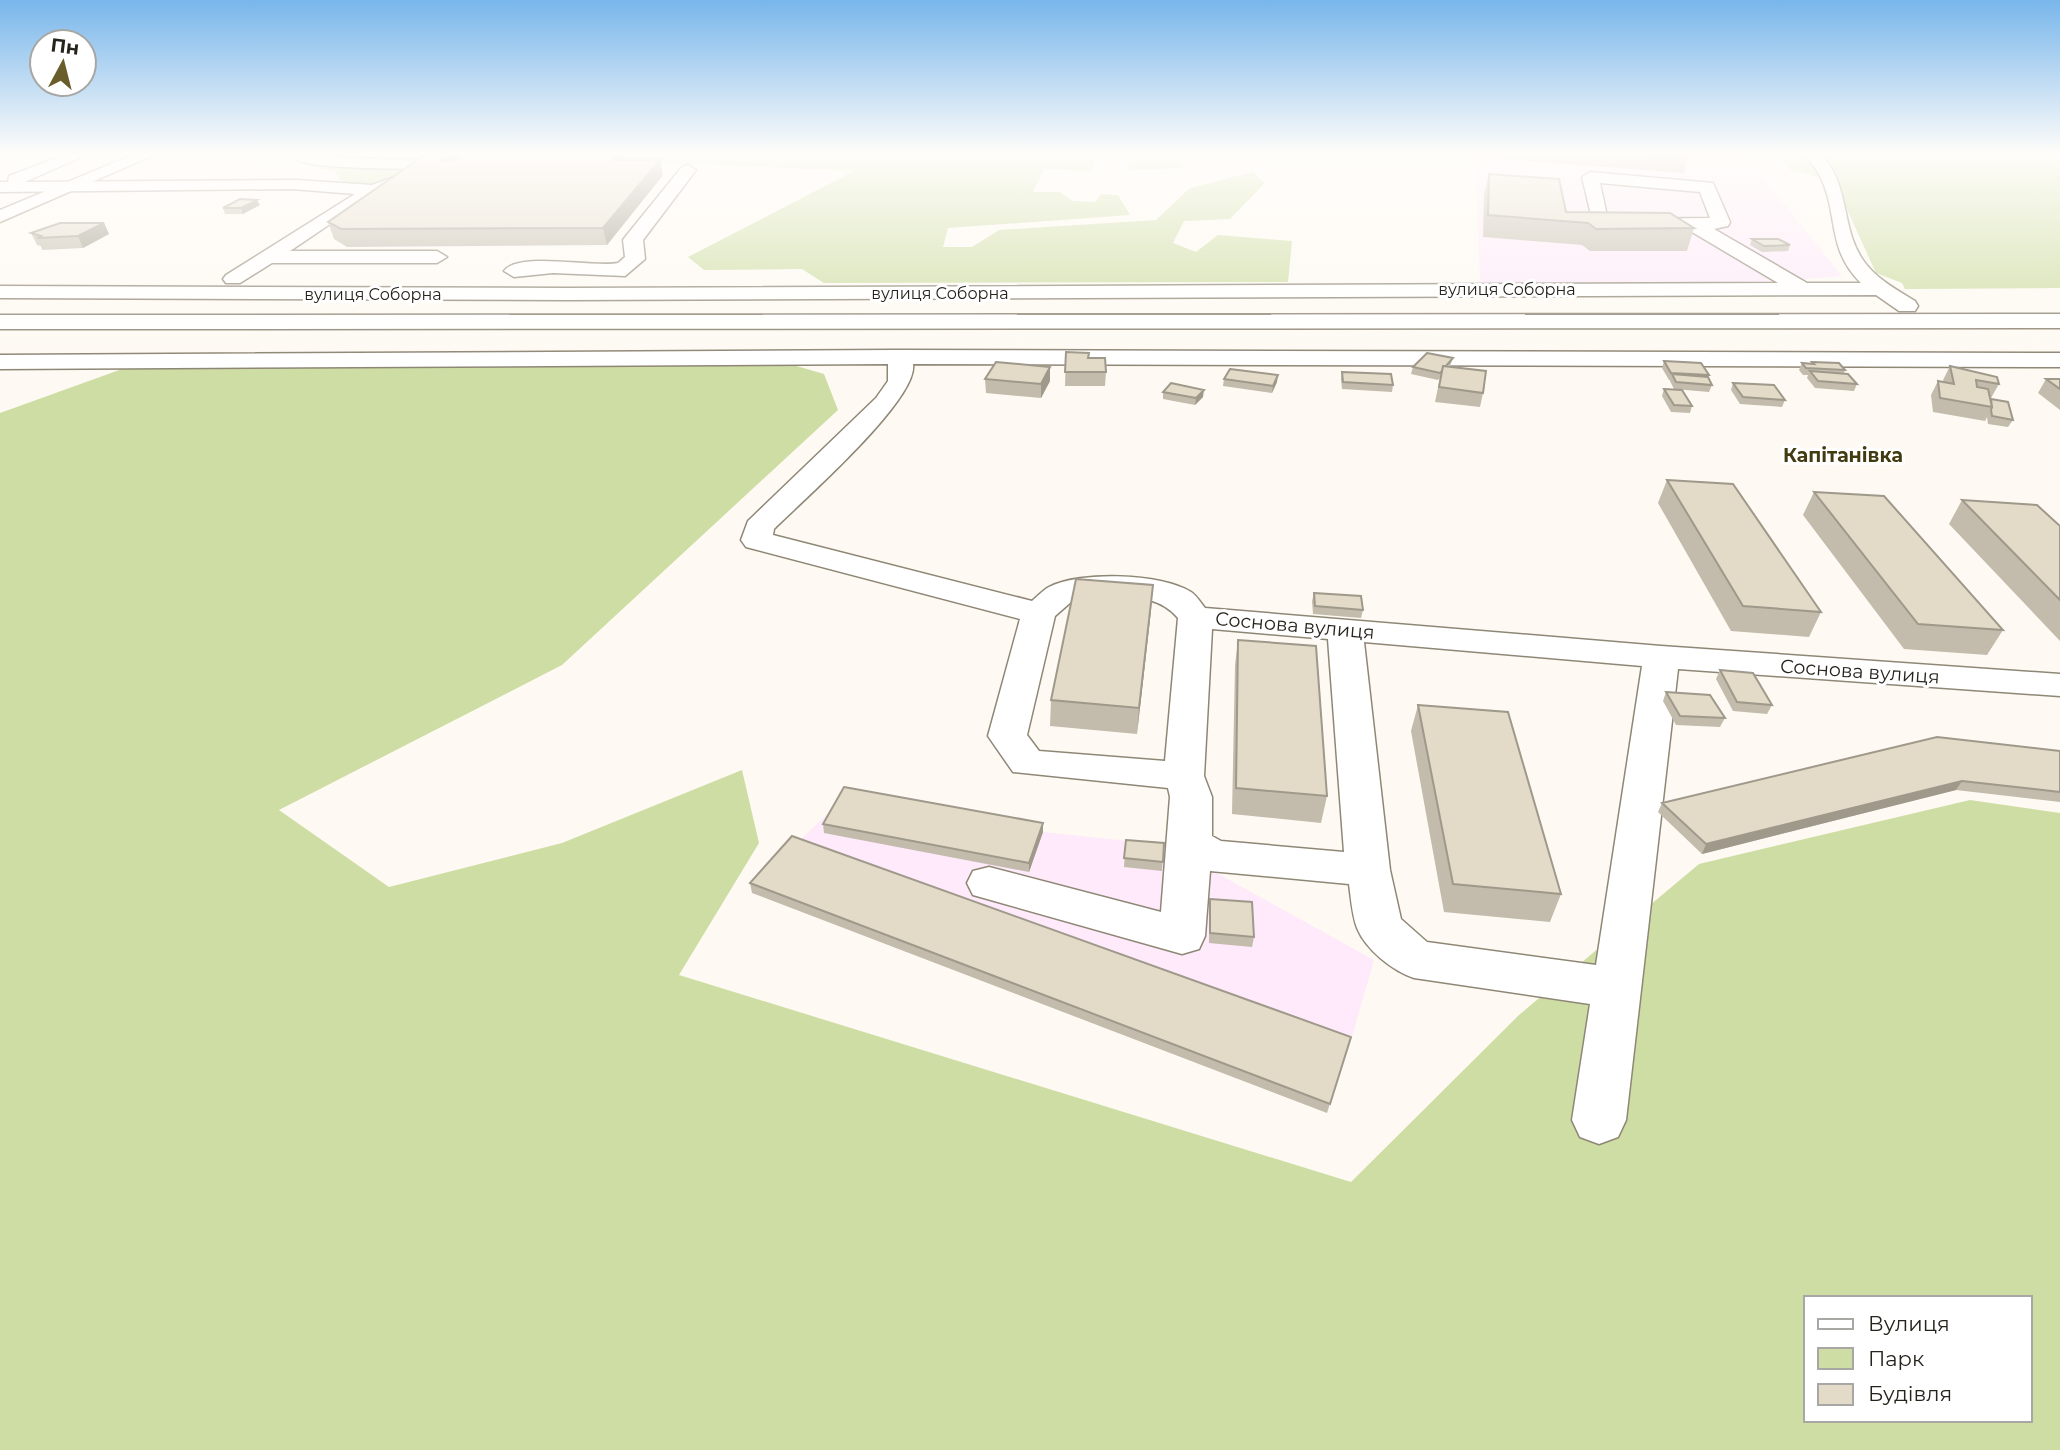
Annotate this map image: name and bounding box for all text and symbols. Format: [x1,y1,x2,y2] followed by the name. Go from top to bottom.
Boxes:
[28,28,98,98] north arrow
[49,33,81,60] text: Пн
[1438,280,1576,299] street label: вулиця Соборна
[871,284,1009,303] street label: вулиця Соборна
[304,285,442,304] street label: вулиця Соборна
[1783,444,1903,467] district label: Капітанівка
[1214,607,1376,644] street label: Соснова вулиця
[1779,654,1940,689] street label: Соснова вулиця
[1804,1296,2032,1422] legend
[1868,1311,1950,1336] text: Вулиця
[1868,1346,1924,1371] text: Парк
[1868,1381,1952,1406] text: Будівля

